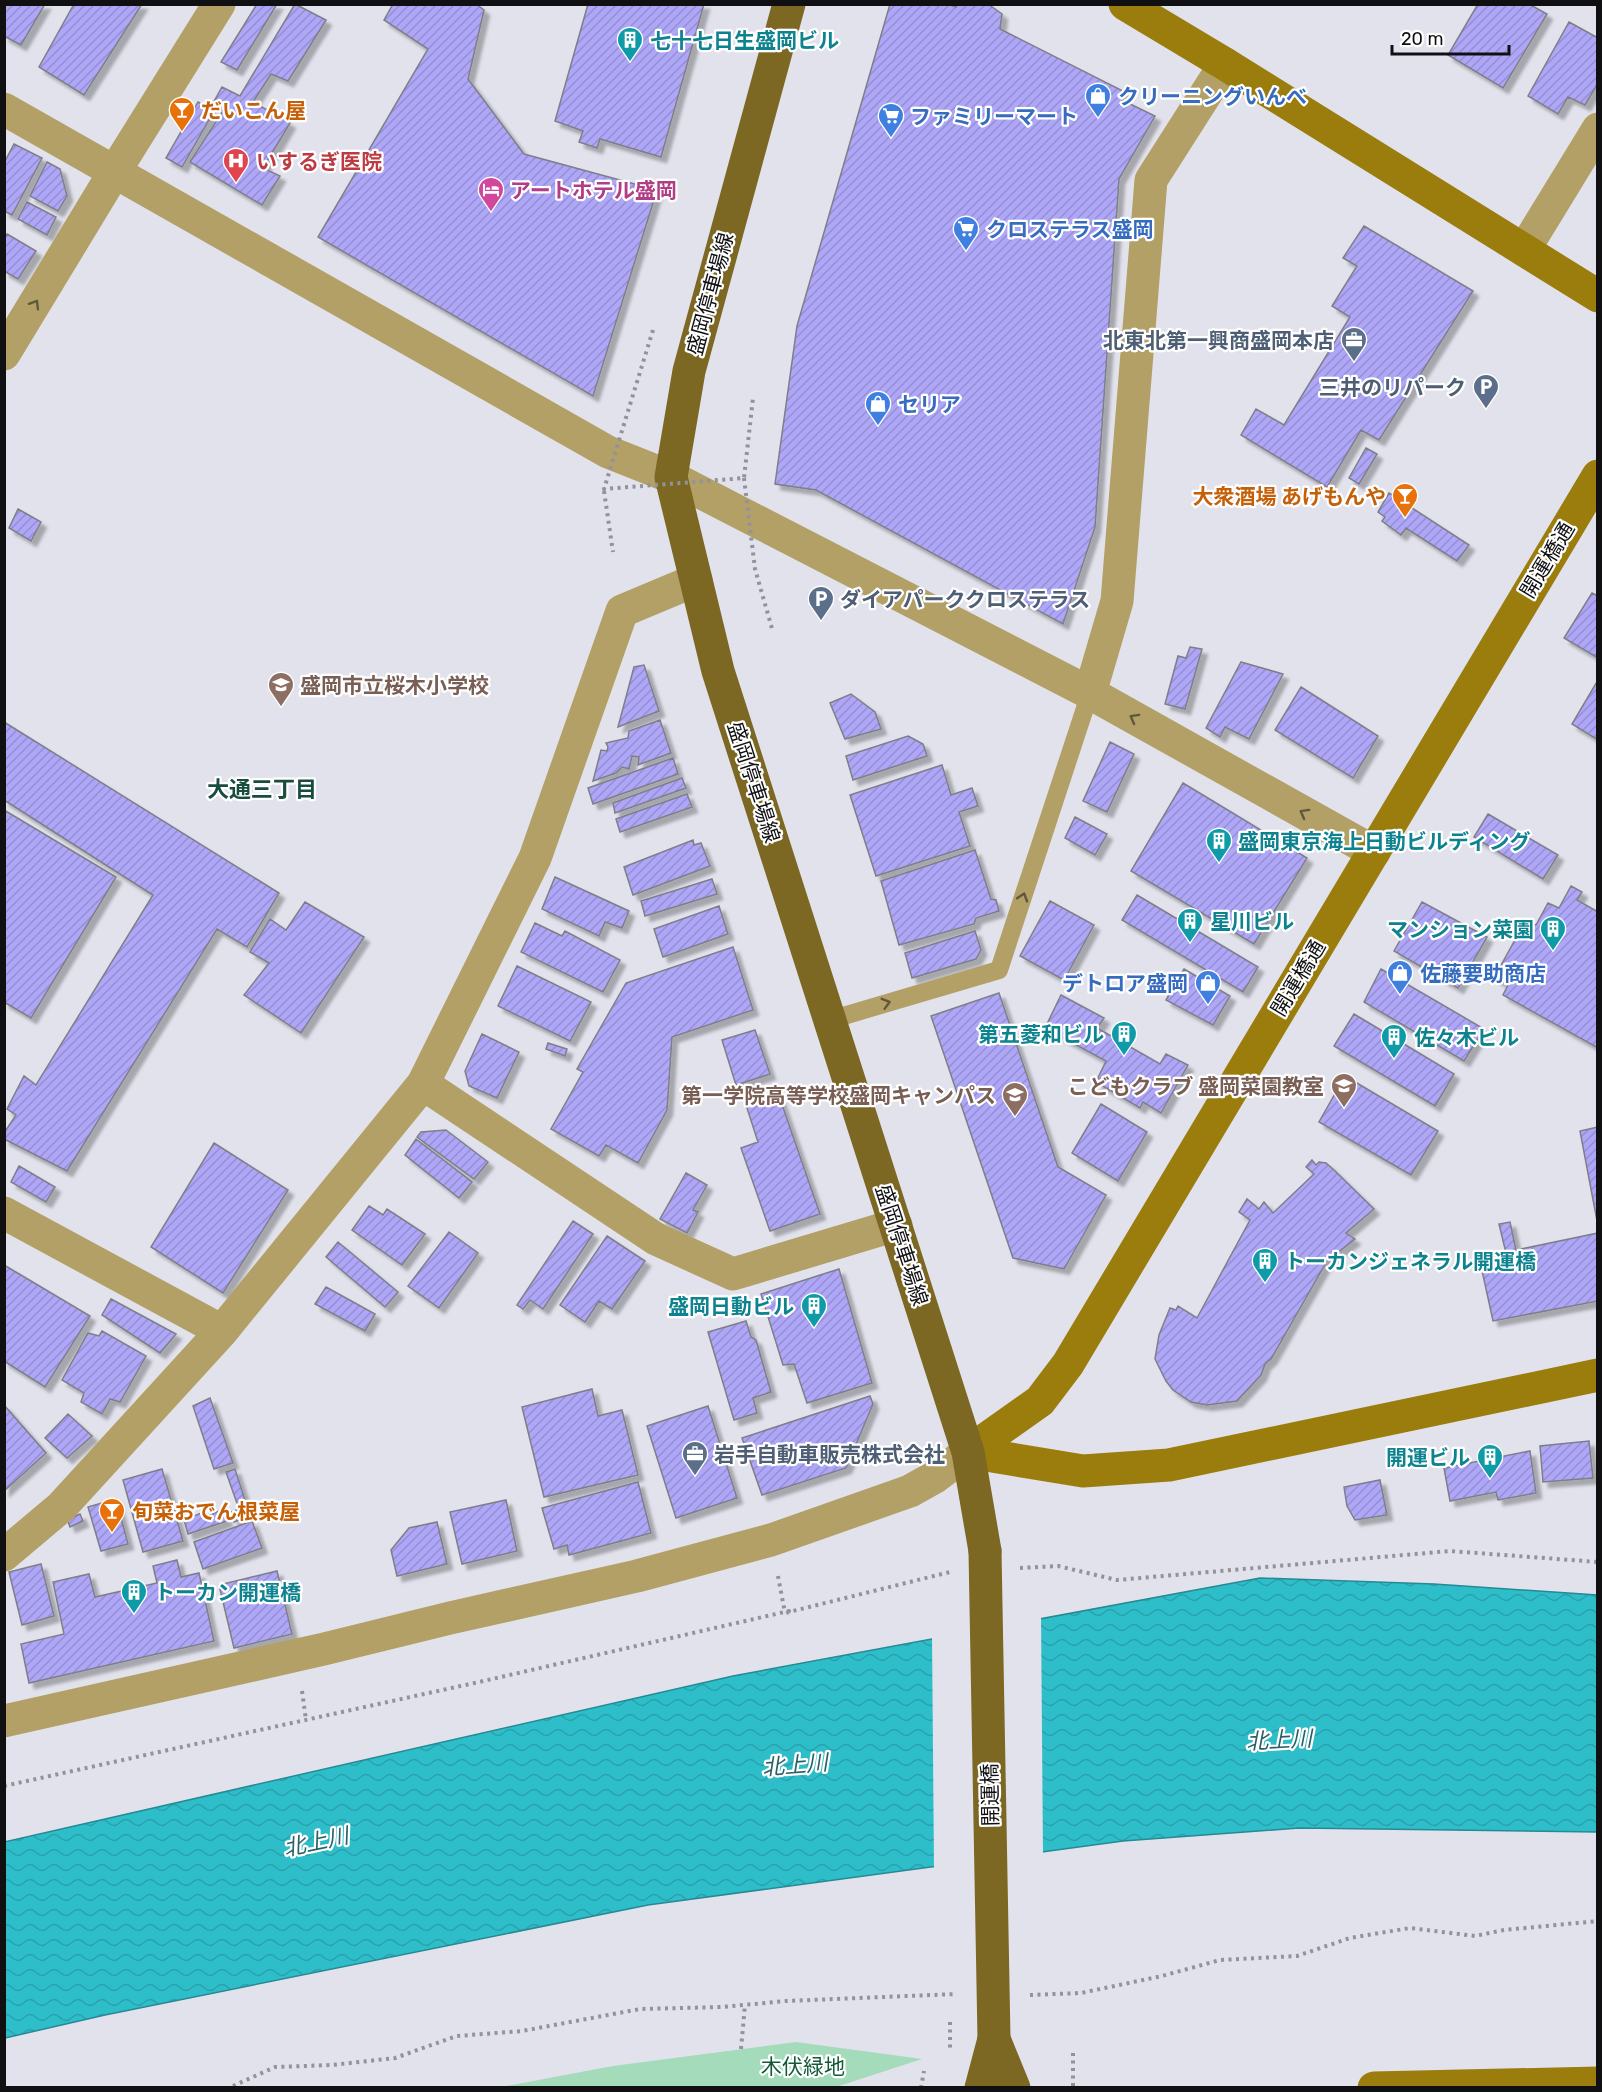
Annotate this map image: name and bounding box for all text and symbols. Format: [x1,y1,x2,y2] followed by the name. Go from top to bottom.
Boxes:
[1392,18,1509,56] scale bar
[615,25,645,63] building icon: 七十七日生盛岡ビル
[650,28,839,53] place label: 七十七日生盛岡ビル
[1401,28,1443,50] text: 20 m
[1083,81,1113,119] shop icon: クリーニングいんべ
[1118,84,1307,109] place label: クリーニングいんべ
[167,95,197,133] bar icon: だいこん屋
[201,98,306,123] place label: だいこん屋
[876,101,906,139] supermarket icon: ファミリーマート
[910,104,1078,129] place label: ファミリーマート
[221,146,251,184] hospital icon: いするぎ医院
[256,149,382,174] place label: いするぎ医院
[476,175,506,213] hotel icon: アートホテル盛岡
[510,178,677,203] place label: アートホテル盛岡
[951,214,981,252] supermarket icon: クロステラス盛岡
[986,217,1154,242] place label: クロステラス盛岡
[682,230,738,358] street label: 盛岡停車場線
[27,300,39,310] one-way arrow
[1339,325,1369,363] office icon: 北東北第一興商盛岡本店
[1103,328,1334,353] place label: 北東北第一興商盛岡本店
[1471,372,1501,410] parking icon: 三井のリパーク
[1319,375,1466,400] place label: 三井のリパーク
[863,389,893,427] shop icon: セリア
[898,392,961,417] place label: セリア
[1390,481,1420,519] bar icon: 大衆酒場 あげもんや
[1193,484,1386,509] place label: 大衆酒場 あげもんや
[1515,518,1579,602] street label: 開運橋通
[806,584,836,622] parking icon: ダイアパーククロステラス
[840,587,1090,612] place label: ダイアパーククロステラス
[266,670,296,708] school or university icon: 盛岡市立桜木小学校
[300,673,489,698] place label: 盛岡市立桜木小学校
[1130,714,1140,725] one-way arrow
[723,718,785,846] street label: 盛岡停車場線
[207,776,317,803] district label: 大通三丁目
[1300,809,1310,820] one-way arrow
[1204,826,1234,864] building icon: 盛岡東京海上日動ビルディング
[1238,829,1531,854] place label: 盛岡東京海上日動ビルディング
[1016,892,1029,903] one-way arrow
[1175,906,1205,944] building icon: 星川ビル
[1210,909,1294,934] place label: 星川ビル
[1538,914,1568,952] building icon: マンション菜園
[1387,917,1534,942] place label: マンション菜園
[1266,936,1330,1020] street label: 開運橋通
[1385,958,1415,996] shop icon: 佐藤要助商店
[1420,961,1546,986] place label: 佐藤要助商店
[1193,968,1223,1006] shop icon: デトロア盛岡
[1062,971,1188,996] place label: デトロア盛岡
[880,998,891,1010] one-way arrow
[1109,1019,1139,1057] building icon: 第五菱和ビル
[978,1022,1104,1047] place label: 第五菱和ビル
[1379,1022,1409,1060] building icon: 佐々木ビル
[1414,1025,1519,1050] place label: 佐々木ビル
[1329,1071,1359,1109] school or university icon: こどもクラブ 盛岡菜園教室
[1068,1074,1324,1099] place label: こどもクラブ 盛岡菜園教室
[1000,1080,1030,1118] school or university icon: 第一学院高等学校盛岡キャンパス
[681,1083,996,1108] place label: 第一学院高等学校盛岡キャンパス
[871,1181,933,1309] street label: 盛岡停車場線
[1250,1246,1280,1284] building icon: トーカンジェネラル開運橋
[1284,1249,1536,1274] place label: トーカンジェネラル開運橋
[799,1291,829,1329] building icon: 盛岡日動ビル
[668,1294,794,1319] place label: 盛岡日動ビル
[680,1439,710,1477] office icon: 岩手自動車販売株式会社
[714,1442,945,1467] place label: 岩手自動車販売株式会社
[1475,1442,1505,1480] building icon: 開運ビル
[1386,1445,1470,1470] place label: 開運ビル
[97,1496,127,1534] bar icon: 旬菜おでん根菜屋
[132,1499,300,1524] place label: 旬菜おでん根菜屋
[119,1577,149,1615] building icon: トーカン開運橋
[154,1580,301,1605] place label: トーカン開運橋
[1245,1725,1315,1755] water label: 北上川
[761,1749,831,1781] water label: 北上川
[977,1763,1003,1827] street label: 開運橋
[281,1822,353,1862] water label: 北上川
[761,2054,845,2079] park label: 木伏緑地

